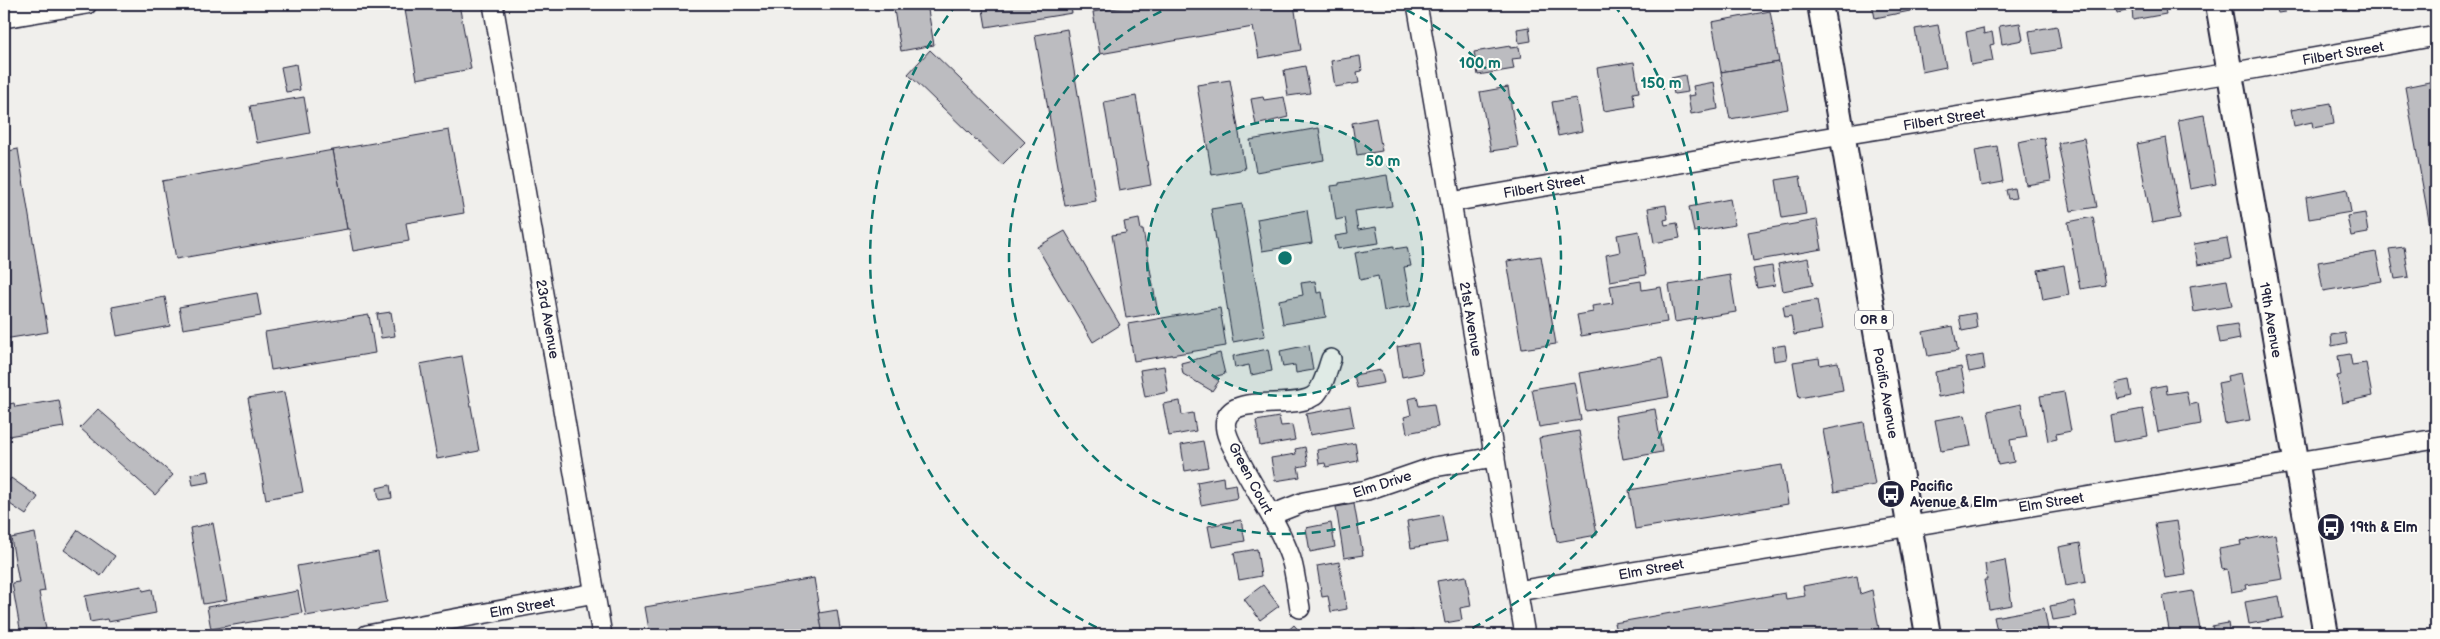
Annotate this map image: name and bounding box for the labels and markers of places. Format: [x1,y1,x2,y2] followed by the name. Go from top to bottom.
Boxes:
[1276,249,1294,267] centre of rings
[1909,478,1998,511] place label: Pacific Avenue & Elm
[1876,479,1906,509] bus stop icon: Pacific Avenue & Elm
[2316,512,2346,542] bus stop icon: 19th & Elm
[2350,519,2418,536] place label: 19th & Elm

